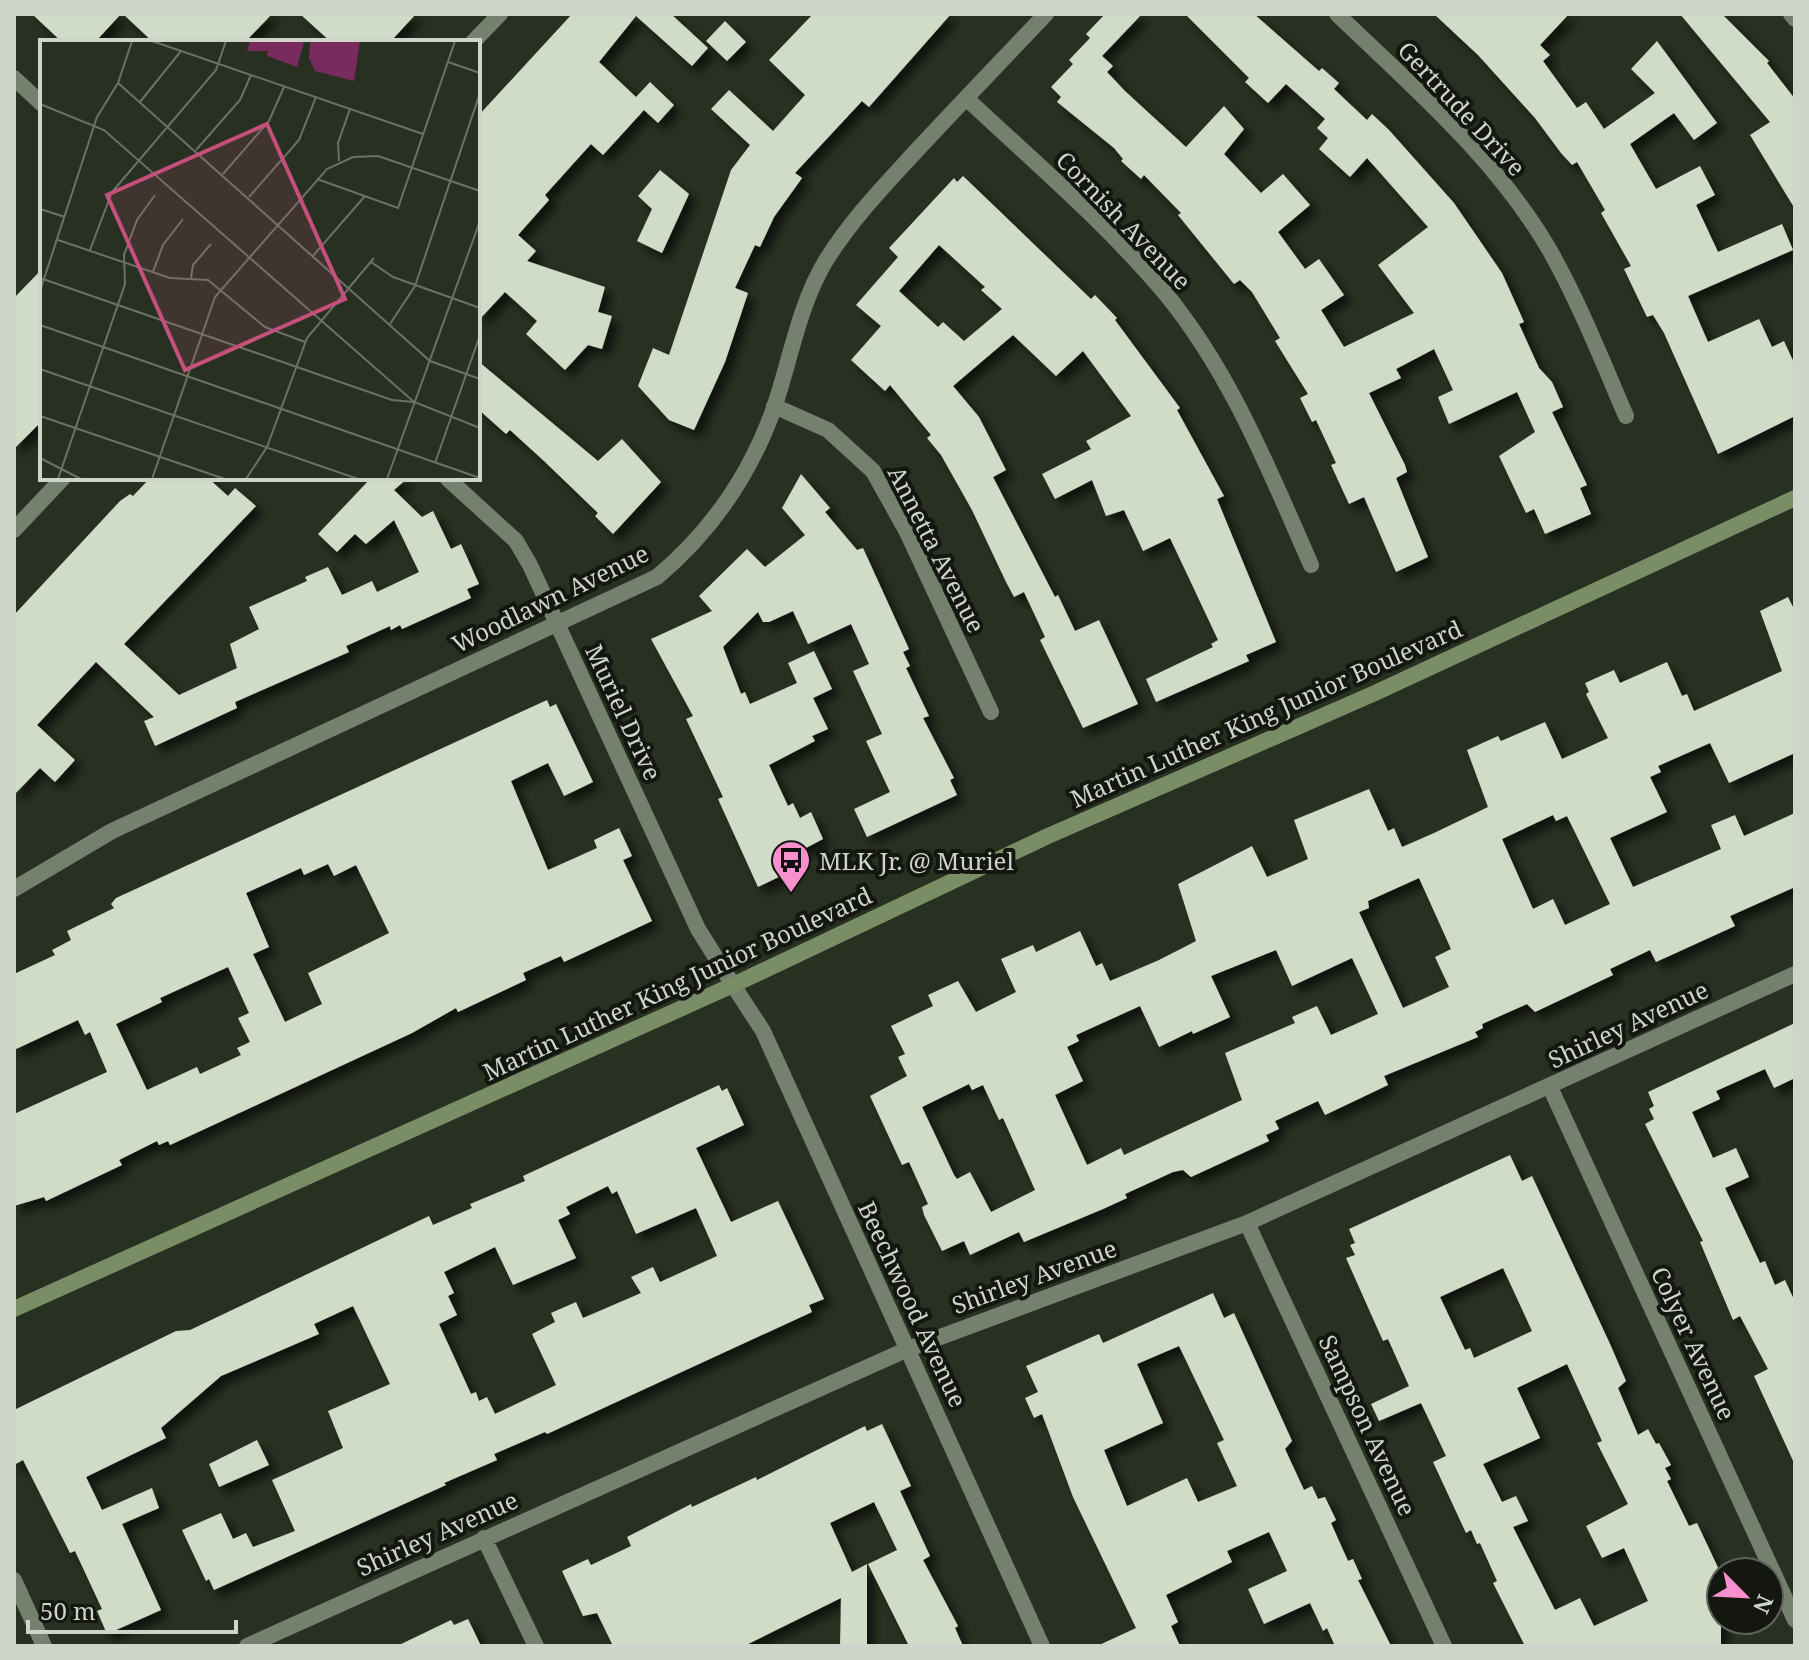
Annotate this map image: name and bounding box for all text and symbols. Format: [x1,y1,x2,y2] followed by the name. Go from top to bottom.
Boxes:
[1391,33,1533,183] street label: Gertrude Drive
[40,40,480,480] inset map
[1049,143,1199,297] street label: Cornish Avenue
[881,460,993,638] street label: Annetta Avenue
[446,536,654,660] street label: Woodlawn Avenue
[1065,611,1467,815] street label: Martin Luther King Junior Boulevard
[578,639,670,785] street label: Muriel Drive
[770,839,812,894] bus stop icon: MLK Jr. @ Muriel
[819,844,1014,877] place label: MLK Jr. @ Muriel
[477,878,877,1088] street label: Martin Luther King Junior Boulevard
[1543,972,1713,1076] street label: Shirley Avenue
[851,1196,975,1412] street label: Beechwood Avenue
[947,1231,1121,1321] street label: Shirley Avenue
[1644,1261,1744,1425] street label: Colyer Avenue
[1312,1329,1424,1521] street label: Sampson Avenue
[351,1483,523,1583] street label: Shirley Avenue
[1705,1556,1785,1636] north arrow
[28,1584,236,1634] scale bar
[1747,1591,1781,1619] text: N
[40,1594,96,1627] text: 50 m

